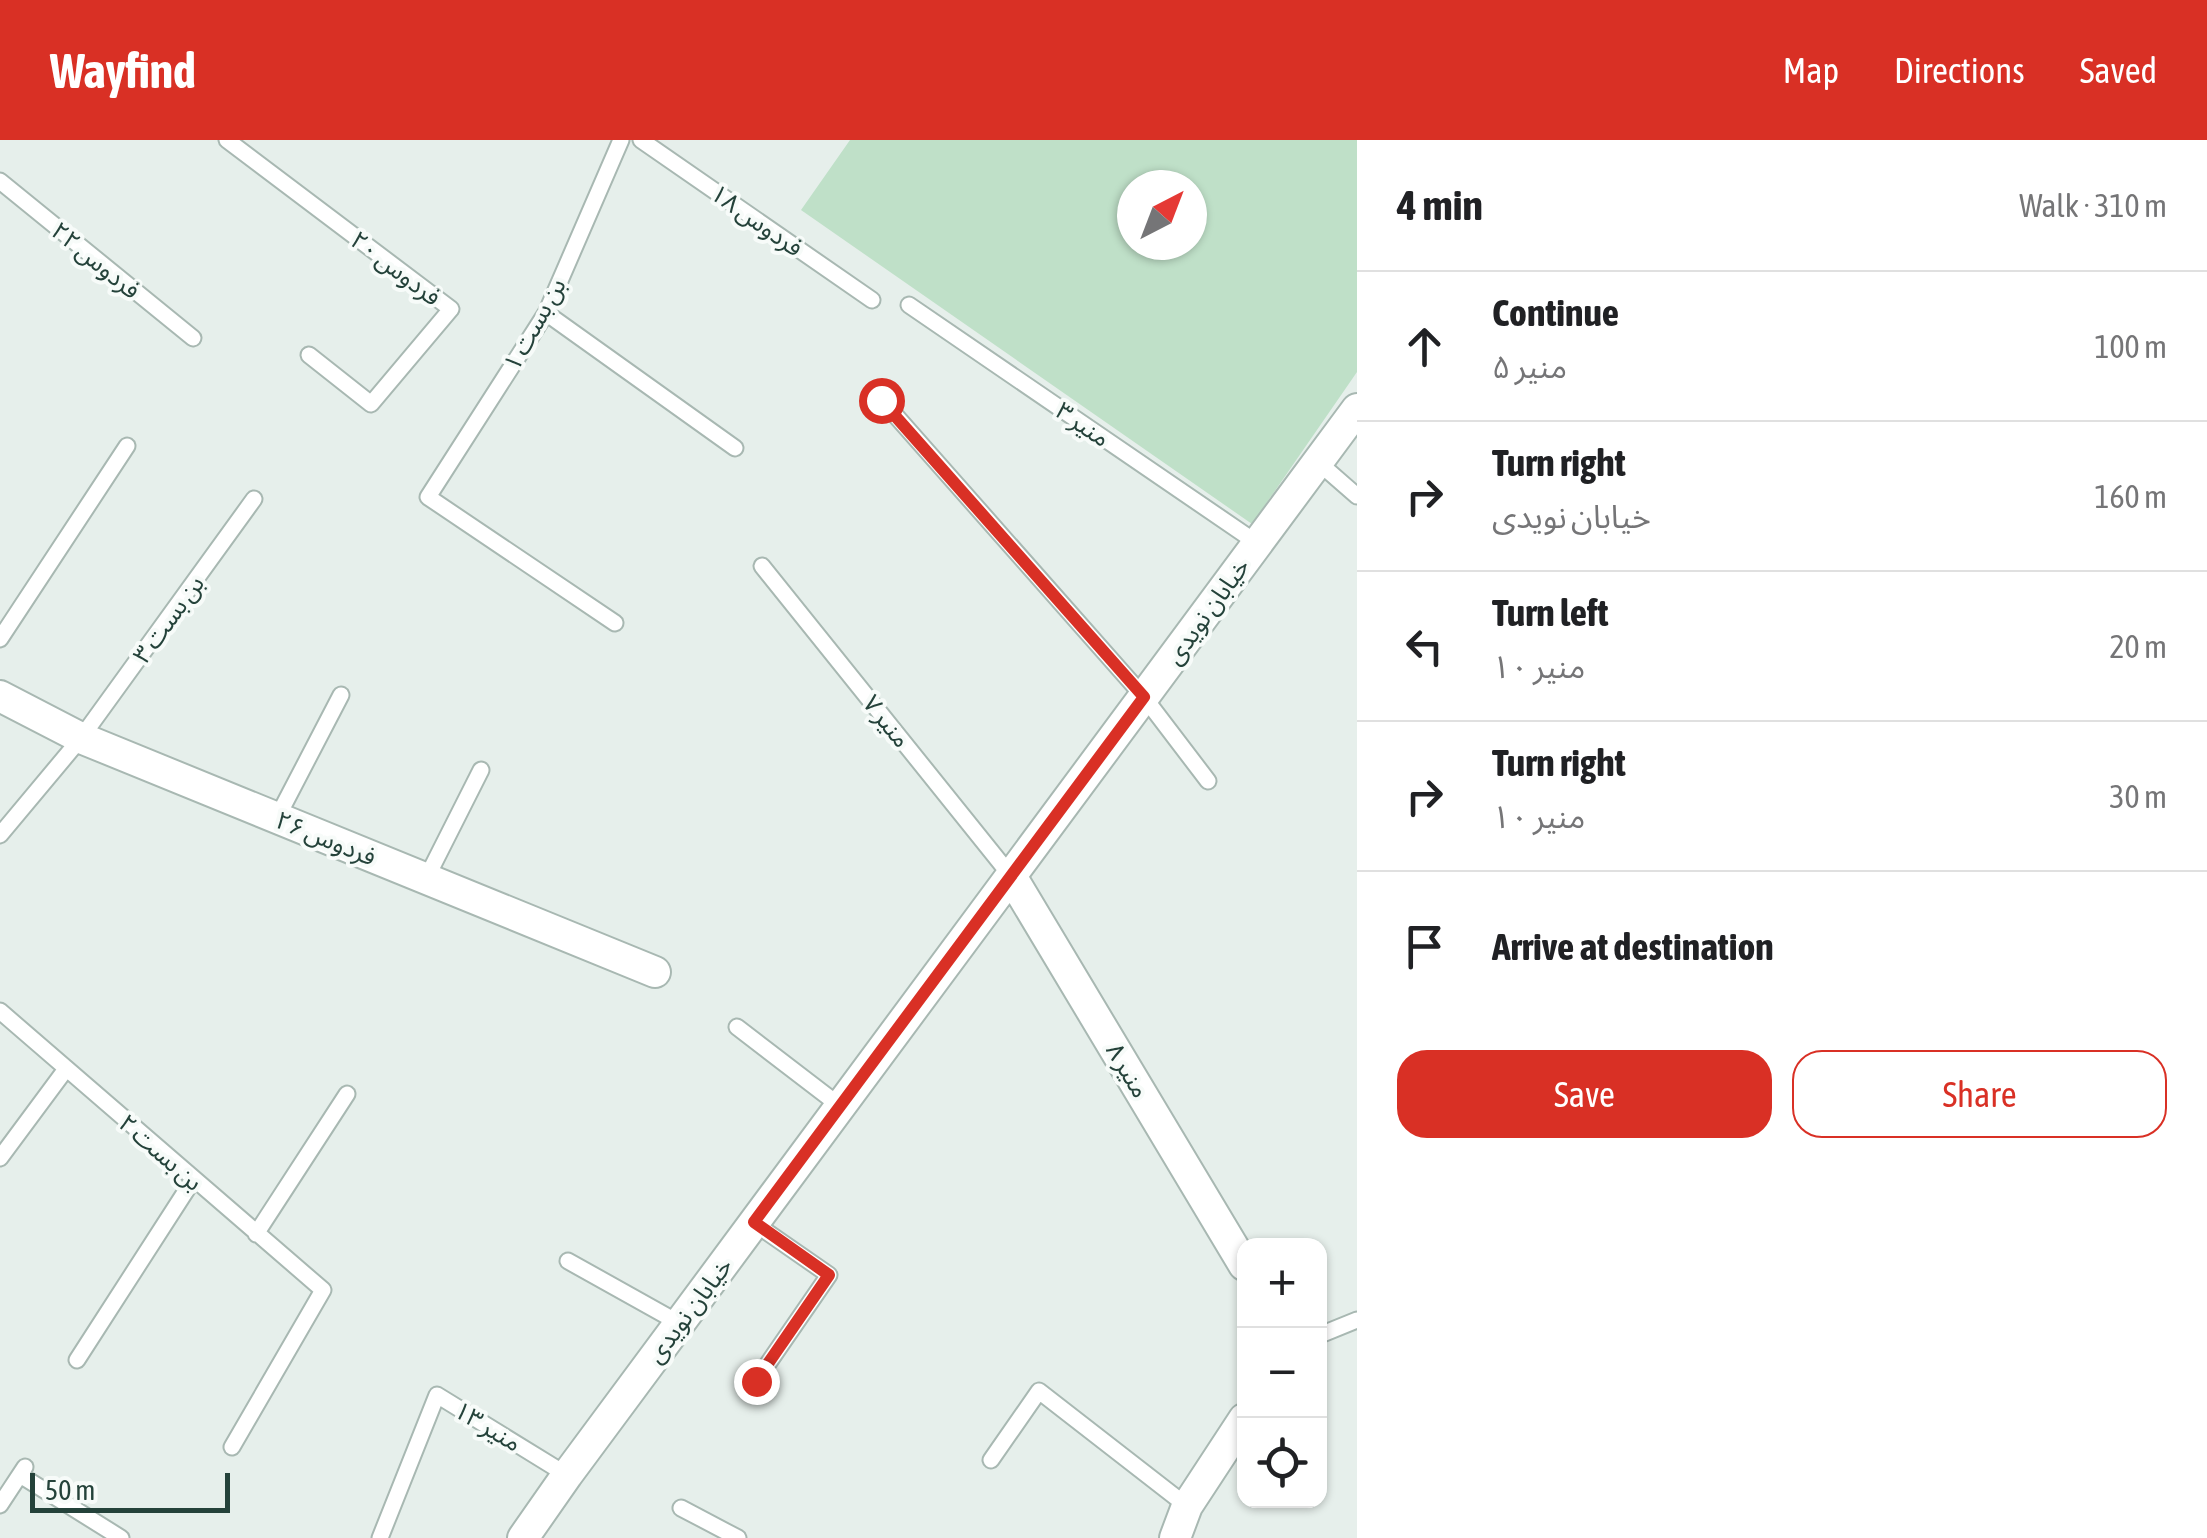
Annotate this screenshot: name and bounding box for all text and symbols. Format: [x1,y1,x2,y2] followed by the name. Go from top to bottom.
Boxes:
[50,43,196,98] text: Wayfind
[1783,50,1839,90] text: Map
[1894,50,2025,90] text: Directions
[2080,50,2157,90] text: Saved
[1117,170,1207,260] north arrow
[705,178,808,263] street label: فردوس ۱۸
[1397,181,1483,229] text: 4 min
[2019,187,2167,224] text: Walk · 310 m
[45,216,146,305] street label: فردوس ۲۲
[345,225,447,312] street label: فردوس ۲۰
[497,273,572,376] street label: بن بست ۱
[1492,291,1619,334] text: Continue
[1397,319,1452,374] icon: ahead
[2094,328,2167,365] text: 100 m
[1492,348,1567,385] text: منیر ۵
[859,378,905,424] route start
[1050,396,1115,453] street label: منیر ۳
[1492,441,1626,484] text: Turn right
[1397,469,1452,524] icon: right
[2094,478,2167,515] text: 160 m
[1492,498,1651,535] text: خیابان نویدی
[1159,553,1256,670] street label: خیابان نویدی
[127,570,210,669] street label: بن بست ۳
[1492,591,1608,634] text: Turn left
[1397,619,1452,674] icon: left
[2109,628,2167,665] text: 20 m
[1492,648,1585,685] text: منیر ۱۰
[857,689,916,753] street label: منیر ۷
[1492,741,1626,784] text: Turn right
[1397,769,1452,824] icon: right
[2109,778,2167,815] text: 30 m
[1492,798,1585,835] text: منیر ۱۰
[271,805,380,872] street label: فردوس ۲۶
[1397,919,1452,974] icon: arrive
[1492,925,1774,968] text: Arrive at destination
[1100,1038,1155,1103] street label: منیر ۸
[1397,1050,1772,1138] button: Save
[1792,1050,2167,1138] button: Share
[113,1108,208,1197] street label: بن بست ۲
[1237,1238,1327,1508] map controls
[1237,1238,1327,1328] button: +
[640,1252,738,1369] street label: خیابان نویدی
[1237,1328,1327,1418] button: −
[734,1359,780,1405] route end
[449,1395,526,1458] street label: منیر ۱۳
[1237,1418,1327,1508] button: locate
[30,1468,230,1512] scale bar
[45,1474,95,1506] text: 50 m

